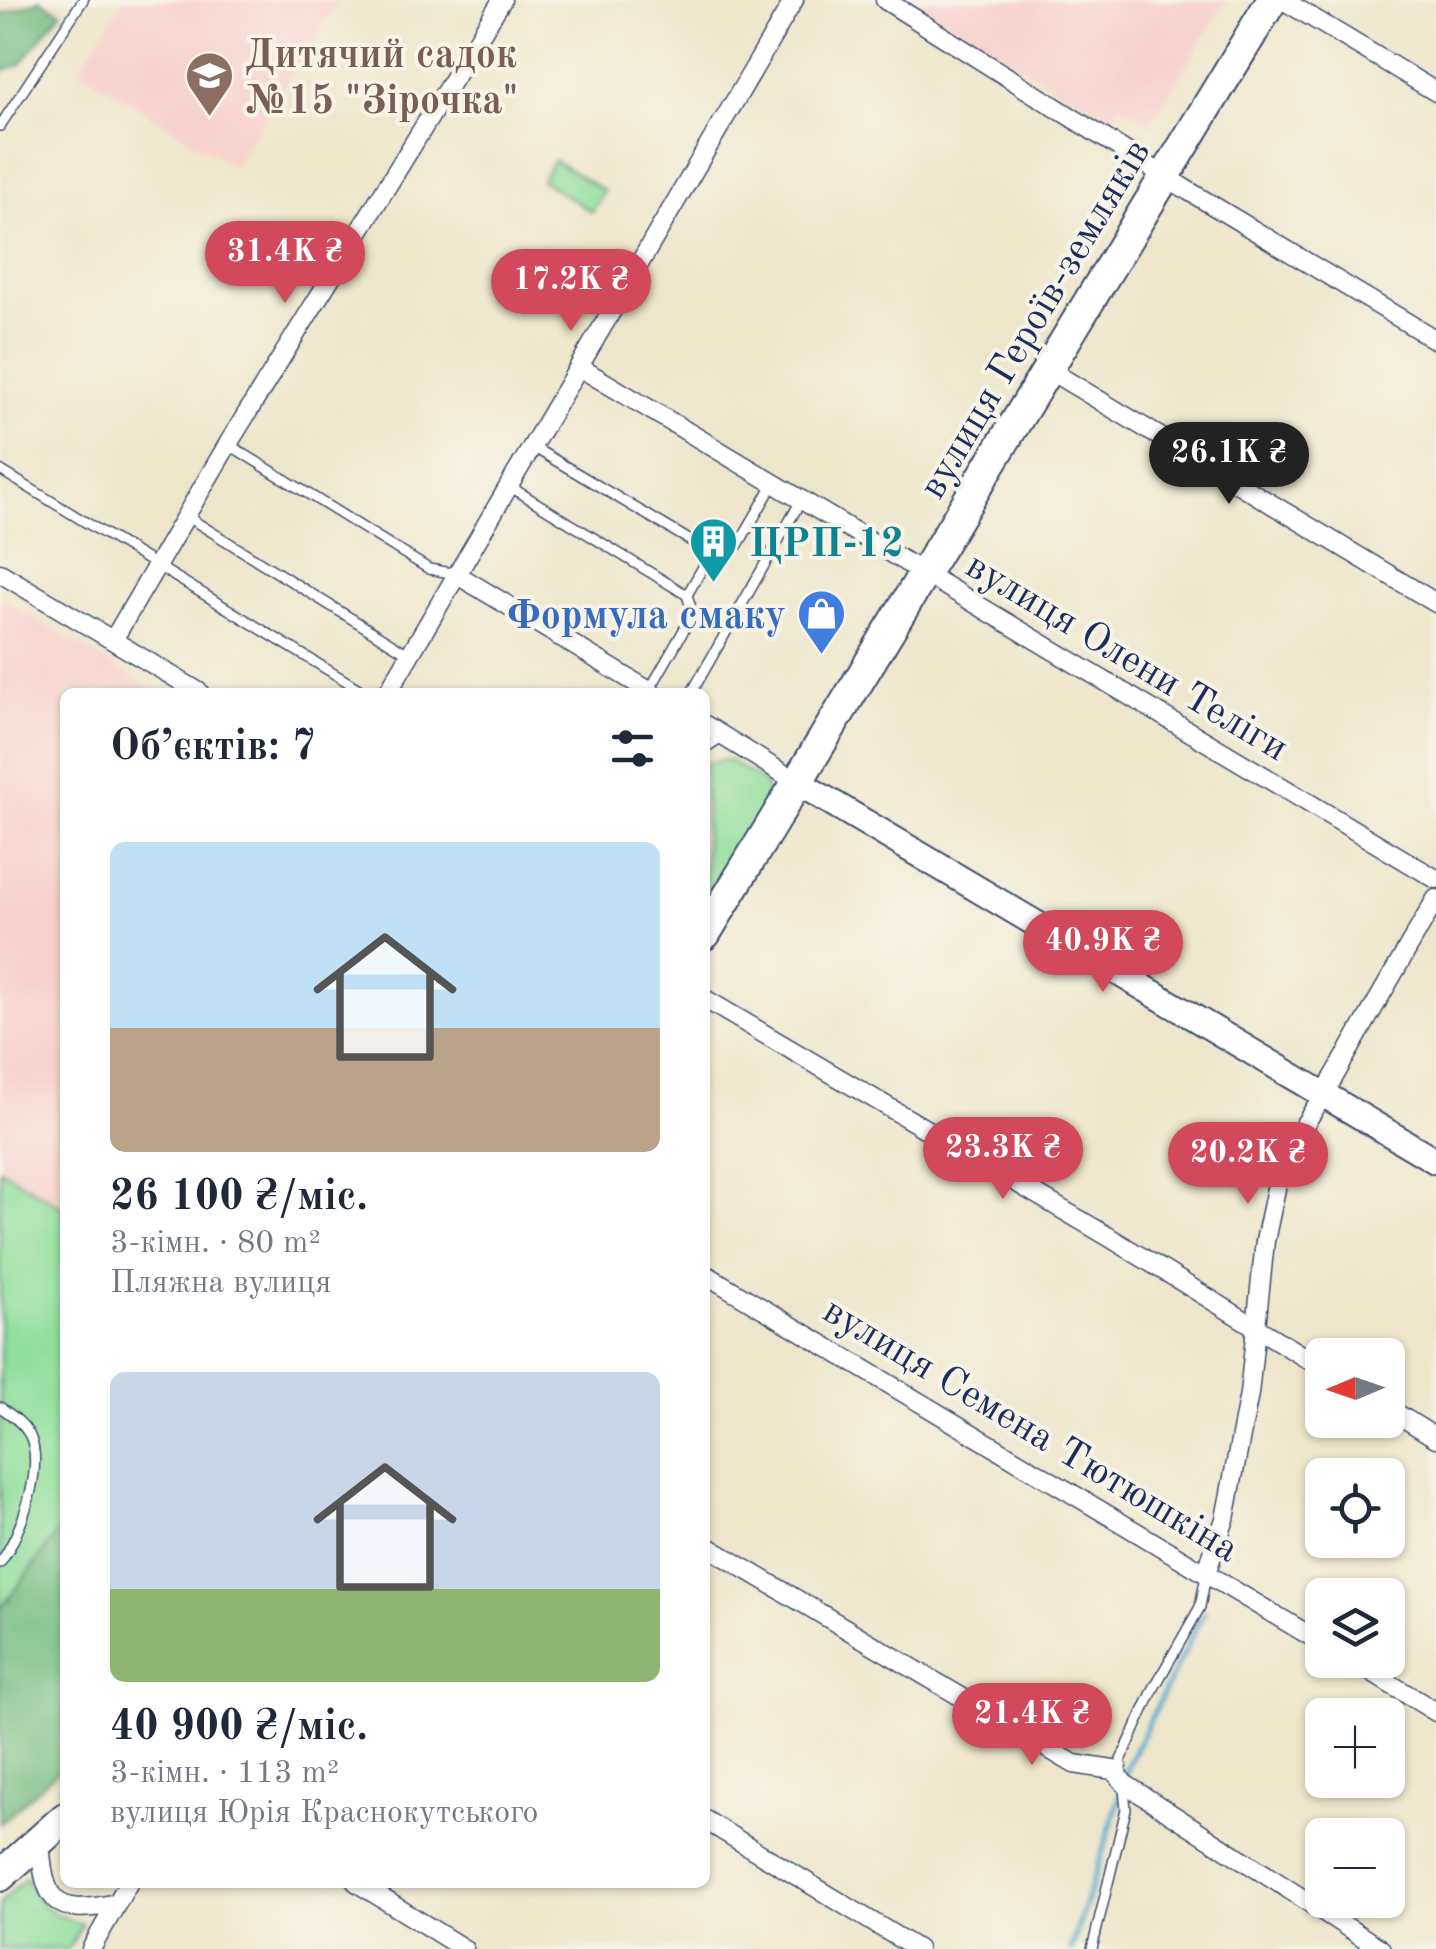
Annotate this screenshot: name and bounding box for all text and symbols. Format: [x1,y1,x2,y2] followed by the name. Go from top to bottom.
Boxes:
[245,37,518,123] place label: Дитячий садок №15 "Зірочка"
[184,50,236,118] school or university icon: Дитячий садок №15 "Зірочка"
[913,134,1159,506] street label: вулиця Героїв-земляків
[193,221,377,306] pin: 31.4K ₴
[227,237,343,269] text: 31.4K ₴
[479,249,663,334] pin: 17.2K ₴
[513,265,629,297] text: 17.2K ₴
[1137,422,1321,507] pin: 26.1K ₴
[1171,438,1287,470] text: 26.1K ₴
[688,516,740,584] building icon: ЦРП-12
[749,526,904,566] place label: ЦРП-12
[958,547,1294,770] street label: вулиця Олени Теліги
[795,588,847,656] shop icon: Формула смаку
[507,598,786,638] place label: Формула смаку
[605,721,660,776] icon: filters
[110,727,316,769] text: Об’єктів: 7
[295,907,475,1087] icon: home
[1011,910,1195,995] pin: 40.9K ₴
[1045,926,1161,958] text: 40.9K ₴
[911,1117,1095,1202] pin: 23.3K ₴
[1156,1122,1340,1207] pin: 20.2K ₴
[945,1133,1061,1165] text: 23.3K ₴
[1190,1138,1306,1170] text: 20.2K ₴
[110,1177,368,1219] text: 26 100 ₴/міс.
[110,1228,321,1260] text: 3-кімн. · 80 m²
[110,1268,331,1300] text: Пляжна вулиця
[815,1291,1245,1571] street label: вулиця Семена Тютюшкіна
[1305,1338,1405,1438] north arrow
[1305,1338,1405,1918] map controls
[295,1437,475,1617] icon: home
[1305,1458,1405,1558] button: locate
[1305,1578,1405,1678] button: layers
[940,1683,1124,1768] pin: 21.4K ₴
[1305,1698,1405,1798] button: +
[974,1699,1090,1731] text: 21.4K ₴
[110,1707,368,1749] text: 40 900 ₴/міс.
[110,1758,339,1790] text: 3-кімн. · 113 m²
[110,1798,538,1830] text: вулиця Юрія Краснокутського
[1305,1818,1405,1918] button: −

